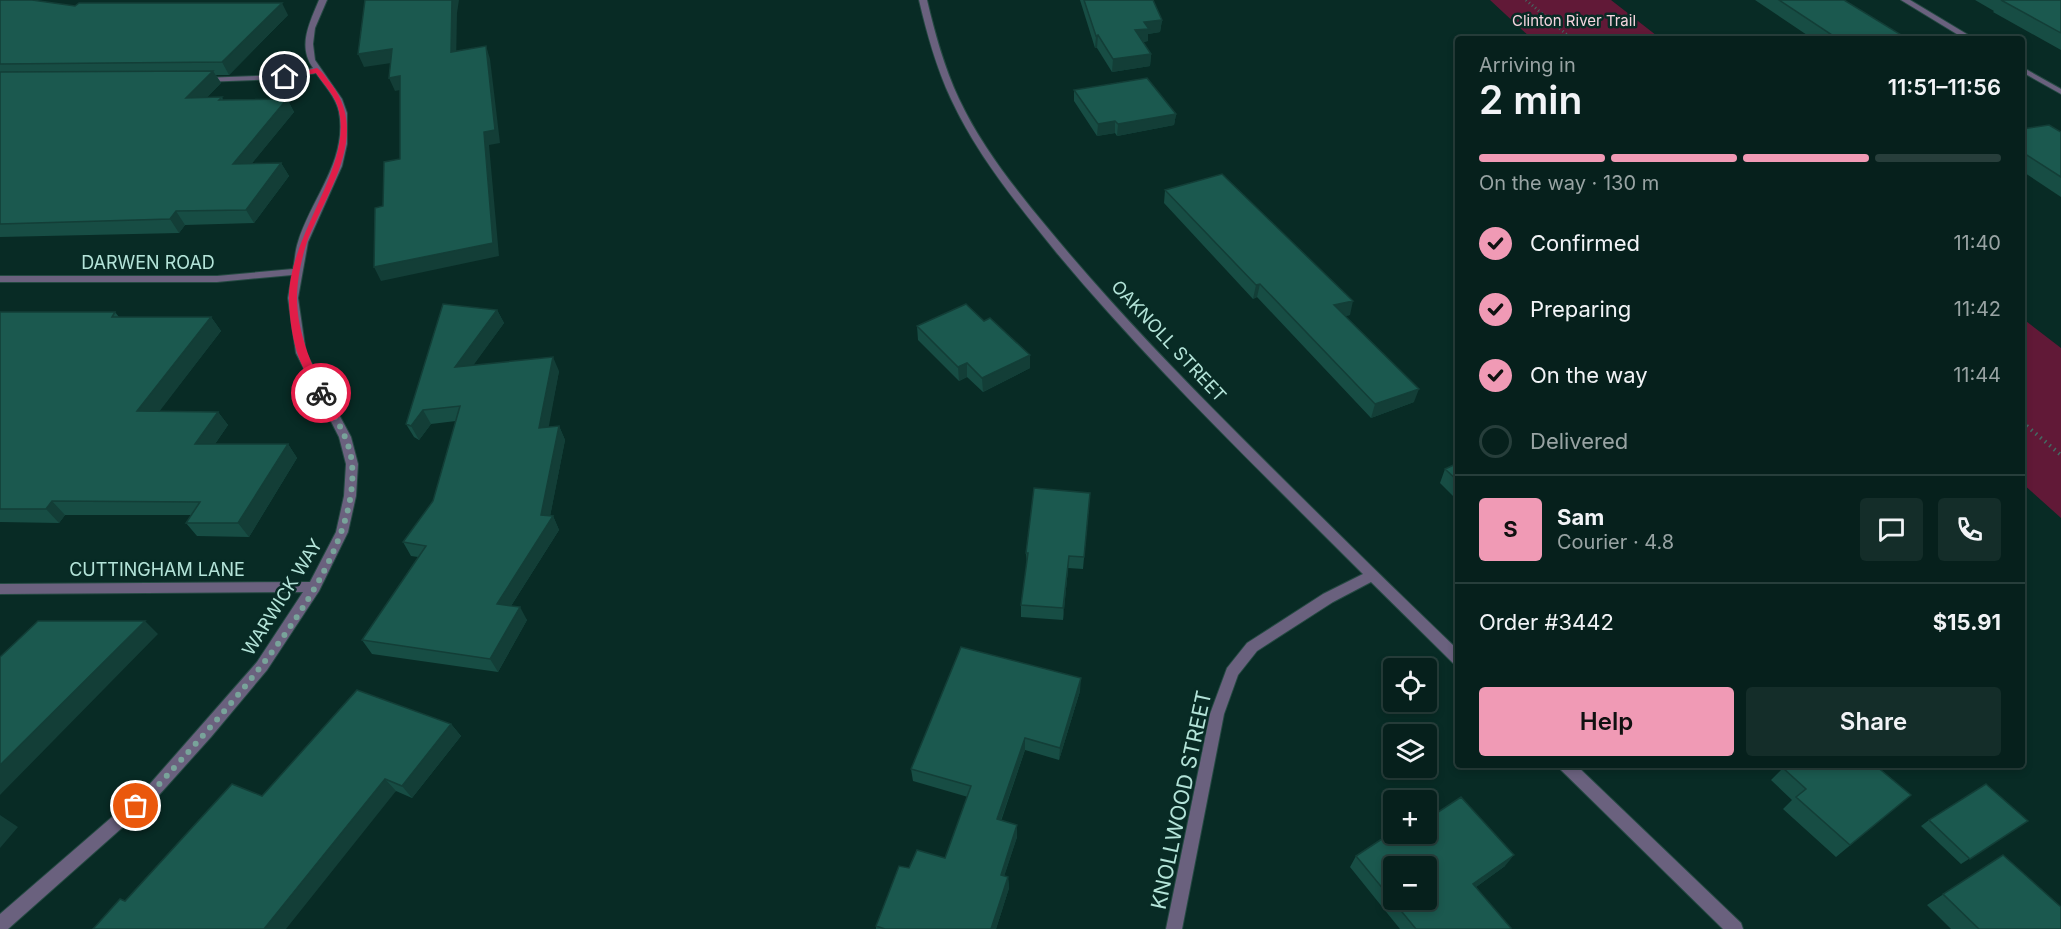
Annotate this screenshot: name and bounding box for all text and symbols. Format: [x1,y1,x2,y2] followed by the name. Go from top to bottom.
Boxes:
[1512,11,1636,30] park label: Clinton River Trail
[259,51,310,102] pin
[1479,53,1576,77] text: Arriving in
[268,60,301,93] icon: home
[1888,74,2001,100] text: 11:51–11:56
[1479,76,1582,123] text: 2 min
[1479,171,1659,195] text: On the way · 130 m
[1479,227,1512,260] icon: check
[1530,230,1640,256] text: Confirmed
[1953,231,2001,255] text: 11:40
[81,252,215,273] street label: DARWEN ROAD
[1107,276,1231,406] street label: OAKNOLL STREET
[1479,293,1512,326] icon: check
[1530,296,1631,322] text: Preparing
[1954,297,2001,321] text: 11:42
[1479,359,1512,392] icon: check
[1530,362,1648,388] text: On the way
[291,363,351,423] courier
[1953,363,2001,387] text: 11:44
[305,377,338,410] icon: bike
[1530,428,1628,454] text: Delivered
[1860,498,1923,561] button: chat
[1938,498,2001,561] button: phone
[1557,504,1604,530] text: Sam
[1503,516,1518,542] text: S
[1557,530,1674,554] text: Courier · 4.8
[238,535,326,659] street label: WARWICK WAY
[69,559,245,580] street label: CUTTINGHAM LANE
[1479,609,1614,635] text: Order #3442
[1933,609,2001,635] text: $15.91
[1383,658,1437,910] map controls
[1383,658,1437,712] button: locate
[1479,687,1734,756] button: Help
[1746,687,2001,756] button: Share
[1146,688,1216,912] street label: KNOLLWOOD STREET
[1383,724,1437,778] button: layers
[110,780,161,831] pin
[119,789,152,822] icon: bag
[1383,790,1437,844] button: +
[1383,856,1437,910] button: −

